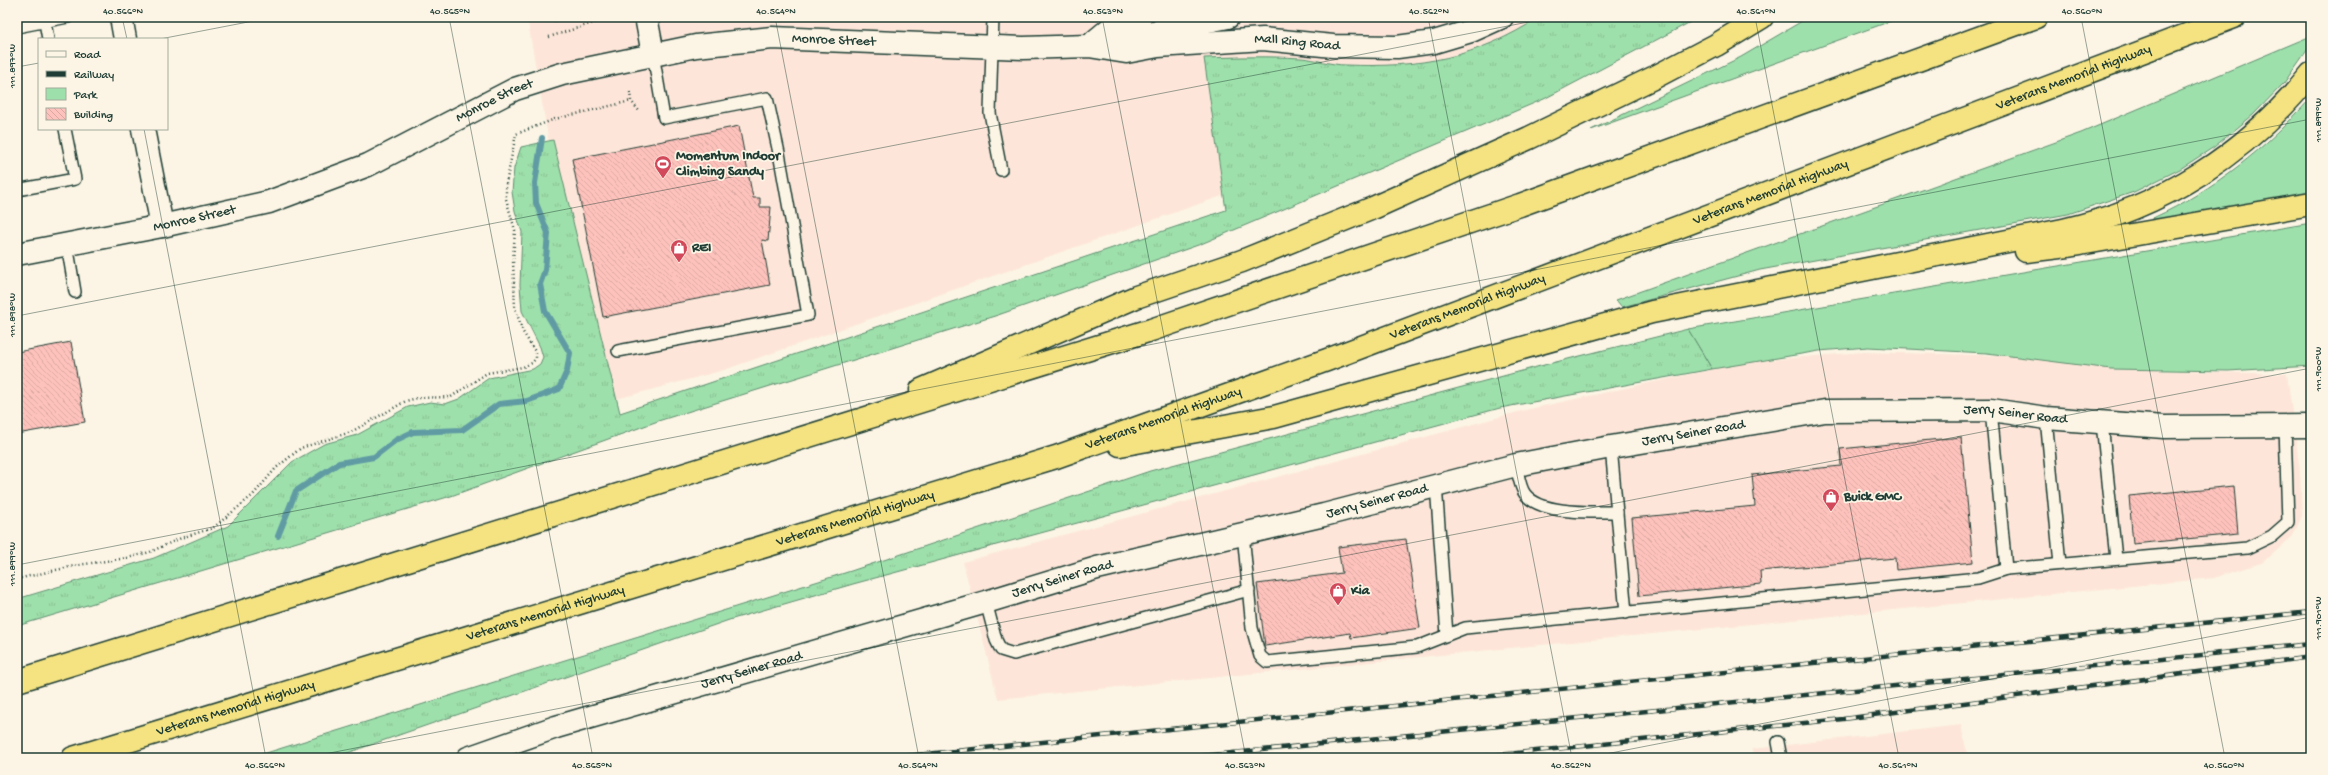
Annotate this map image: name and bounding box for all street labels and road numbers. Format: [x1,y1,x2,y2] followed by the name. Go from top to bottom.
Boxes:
[792,30,877,51] street label: Monroe Street
[1254,30,1342,55] street label: Mall Ring Road
[1993,41,2153,115] street label: Veterans Memorial Highway
[453,75,536,127] street label: Monroe Street
[1690,155,1850,230] street label: Veterans Memorial Highway
[152,201,239,236] street label: Monroe Street
[1387,270,1547,344] street label: Veterans Memorial Highway
[1082,383,1244,455] street label: Veterans Memorial Highway
[1963,401,2070,428] street label: Jerry Seiner Road
[1641,416,1748,450] street label: Jerry Seiner Road
[1324,479,1431,523] street label: Jerry Seiner Road
[773,486,936,551] street label: Veterans Memorial Highway
[1010,556,1116,602] street label: Jerry Seiner Road
[463,581,627,646] street label: Veterans Memorial Highway
[699,647,806,693] street label: Jerry Seiner Road
[154,676,317,741] street label: Veterans Memorial Highway

